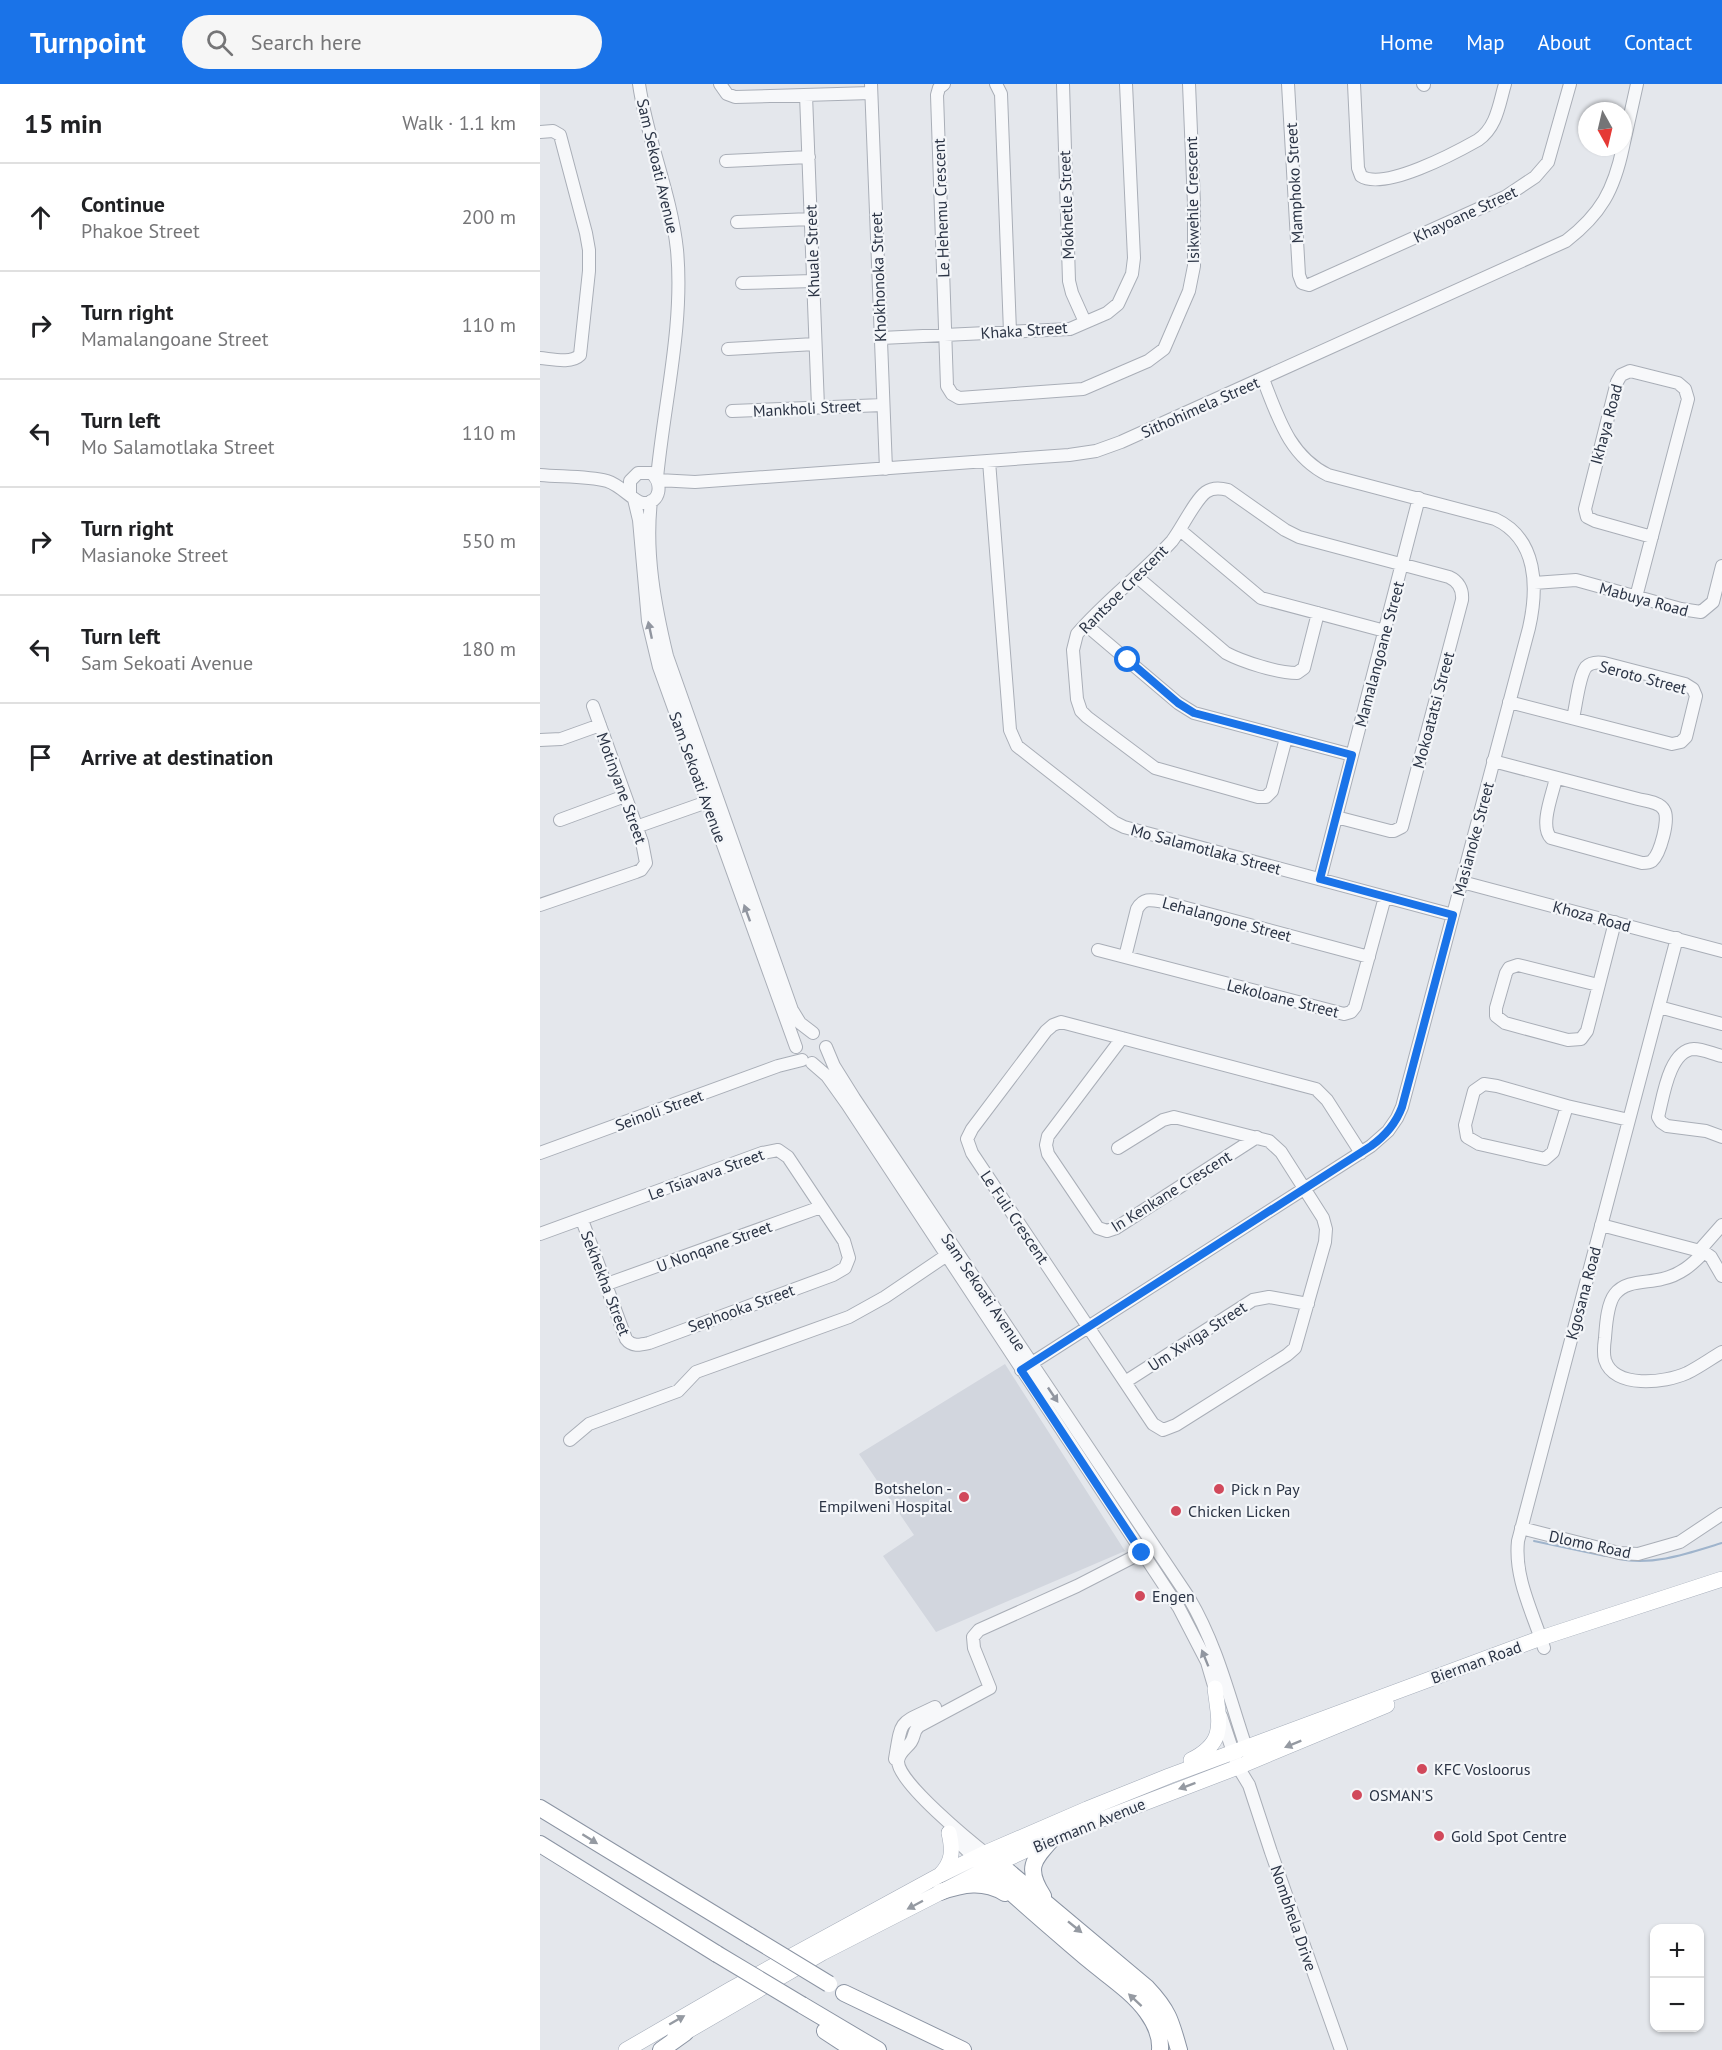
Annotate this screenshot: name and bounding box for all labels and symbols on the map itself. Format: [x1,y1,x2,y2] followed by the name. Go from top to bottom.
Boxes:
[633,97,683,235] street label: Sam Sekoati Avenue
[1578,102,1632,156] north arrow
[1281,122,1307,244] street label: Mamphoko Street
[1181,136,1203,264] street label: Isikwehle Crescent
[929,137,953,278] street label: Le Hehemu Crescent
[1054,150,1078,260] street label: Mokhetle Street
[1410,181,1521,247] street label: Khayoane Street
[800,204,824,298] street label: Khuale Street
[866,211,890,342] street label: Khokhonoka Street
[980,317,1069,343] street label: Khaka Street
[1138,372,1263,442] street label: Sithohimela Street
[1586,382,1626,466] street label: Ikhaya Road
[752,395,862,421] street label: Mankholi Street
[1074,540,1172,638] street label: Rantsoe Crescent
[1350,578,1408,729] street label: Mamalangoane Street
[1597,578,1691,620] street label: Mabuya Road
[645,620,654,639] one-way arrow
[1114,646,1140,672] route start
[1408,649,1458,771] street label: Mokoatatsi Street
[1597,656,1689,698] street label: Seroto Street
[665,709,731,845] street label: Sam Sekoati Avenue
[593,730,652,847] street label: Motinyane Street
[1448,779,1498,898] street label: Masianoke Street
[1129,819,1284,879] street label: Mo Salamotlaka Street
[1160,892,1294,946] street label: Lehalangone Street
[1551,896,1633,936] street label: Khoza Road
[742,904,752,922] one-way arrow
[1225,974,1342,1022] street label: Lekoloane Street
[612,1085,706,1135] street label: Seinoli Street
[645,1144,767,1204] street label: Le Tsiavava Street
[1107,1145,1236,1236] street label: In Kenkane Crescent
[976,1167,1054,1268] street label: Le Fuli Crescent
[654,1216,775,1276] street label: U Nonqane Street
[577,1228,635,1339] street label: Sekhekha Street
[937,1229,1031,1355] street label: Sam Sekoati Avenue
[1561,1244,1605,1342] street label: Kgosana Road
[685,1279,798,1337] street label: Sephooka Street
[1144,1296,1251,1375] street label: Um Xwiga Street
[1047,1386,1059,1402] one-way arrow
[819,1478,952,1516] place label: Botshelon - Empilweni Hospital
[1231,1479,1300,1499] place label: Pick n Pay
[1212,1482,1226,1496] marker: Pick n Pay
[957,1490,971,1504] marker: Botshelon - Empilweni Hospital
[1188,1501,1290,1521] place label: Chicken Licken
[1169,1504,1183,1518] marker: Chicken Licken
[1547,1526,1633,1562] street label: Dlomo Road
[1128,1539,1154,1565] route end
[1152,1586,1195,1606] place label: Engen
[1133,1589,1147,1603] marker: Engen
[1428,1636,1524,1688] street label: Bierman Road
[1200,1649,1210,1667] one-way arrow
[1284,1740,1302,1749] one-way arrow
[1434,1759,1531,1779] place label: KFC Vosloorus
[1415,1762,1429,1776] marker: KFC Vosloorus
[1178,1781,1196,1791] one-way arrow
[1369,1785,1433,1805] place label: OSMAN'S
[1350,1788,1364,1802] marker: OSMAN'S
[1030,1793,1148,1857] street label: Biermann Avenue
[1451,1826,1567,1846] place label: Gold Spot Centre
[1432,1829,1446,1843] marker: Gold Spot Centre
[582,1833,598,1844] one-way arrow
[1267,1862,1321,1974] street label: Nombhela Drive
[906,1900,923,1910] one-way arrow
[1067,1920,1082,1933] one-way arrow
[1129,1993,1143,2007] one-way arrow
[669,2015,685,2026] one-way arrow

